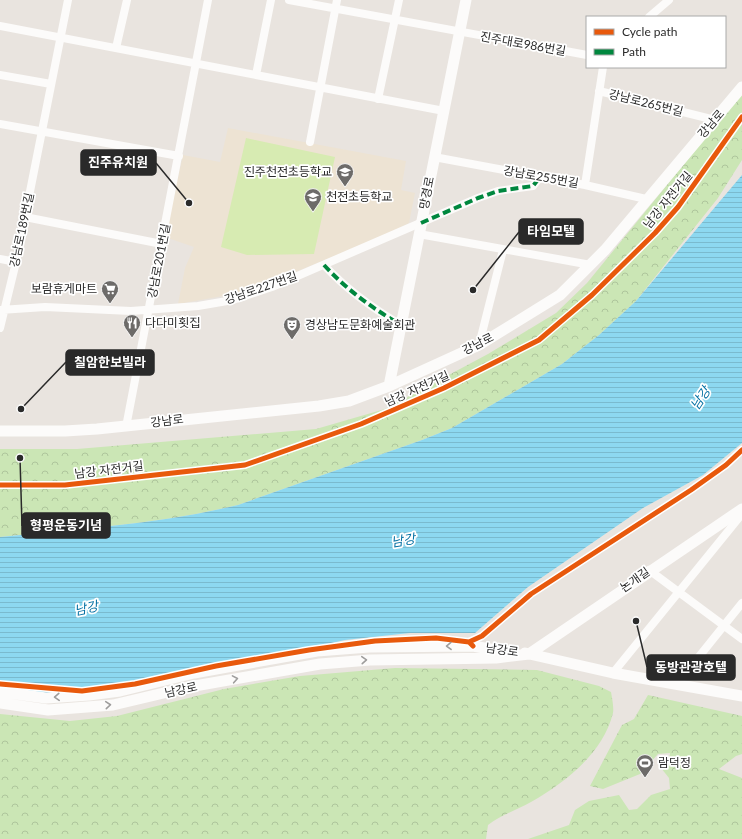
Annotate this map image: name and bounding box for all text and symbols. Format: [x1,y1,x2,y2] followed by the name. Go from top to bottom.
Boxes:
[586,16,726,68] legend
[622,24,677,39] text: Cycle path
[479,29,567,58] street label: 진주대로986번길
[622,44,646,59] text: Path
[607,86,685,119] street label: 강남로265번길
[694,106,727,141] street label: 강남로
[81,150,156,175] callout: 진주유치원
[88,154,148,170] text: 진주유치원
[335,162,355,187] school or university icon: 진주천전초등학교
[502,163,580,191] street label: 강남로255번길
[244,164,332,179] place label: 진주천전초등학교
[640,168,695,231] street label: 남강 자전거길
[416,175,437,211] street label: 망경로
[303,187,323,212] school or university icon: 천전초등학교
[326,189,392,204] place label: 천전초등학교
[6,191,37,269] street label: 강남로189번길
[519,219,583,244] callout: 타임모텔
[144,222,173,300] street label: 강남로201번길
[527,223,575,239] text: 타임모텔
[222,268,299,307] street label: 강남로227번길
[100,279,120,304] supermarket icon: 보람휴게마트
[31,281,97,296] place label: 보람휴게마트
[122,313,142,338] restaurant icon: 다다미횟집
[145,315,200,330] place label: 다다미횟집
[282,315,302,340] theatre icon: 경상남도문화예술회관
[305,317,415,332] place label: 경상남도문화예술회관
[460,329,496,358] street label: 강남로
[66,350,154,375] callout: 칠암한보빌라
[74,354,146,370] text: 칠암한보빌라
[382,368,452,409] street label: 남강 자전거길
[687,382,714,412] water label: 남강
[150,411,184,430] street label: 강남로
[74,458,144,481] street label: 남강 자전거길
[22,513,110,538] callout: 형평운동기념
[30,517,102,533] text: 형평운동기념
[390,530,418,550] water label: 남강
[617,564,653,595] street label: 논개길
[73,597,101,618] water label: 남강
[485,640,520,659] street label: 남강로
[446,642,452,650] one-way arrow
[647,655,735,680] callout: 동방관광호텔
[361,656,367,665] one-way arrow
[655,659,727,675] text: 동방관광호텔
[232,675,239,683] one-way arrow
[163,678,199,701] street label: 남강로
[54,692,60,701] one-way arrow
[105,701,111,710] one-way arrow
[635,753,655,778] sports icon: 람덕정
[658,755,691,770] place label: 람덕정

